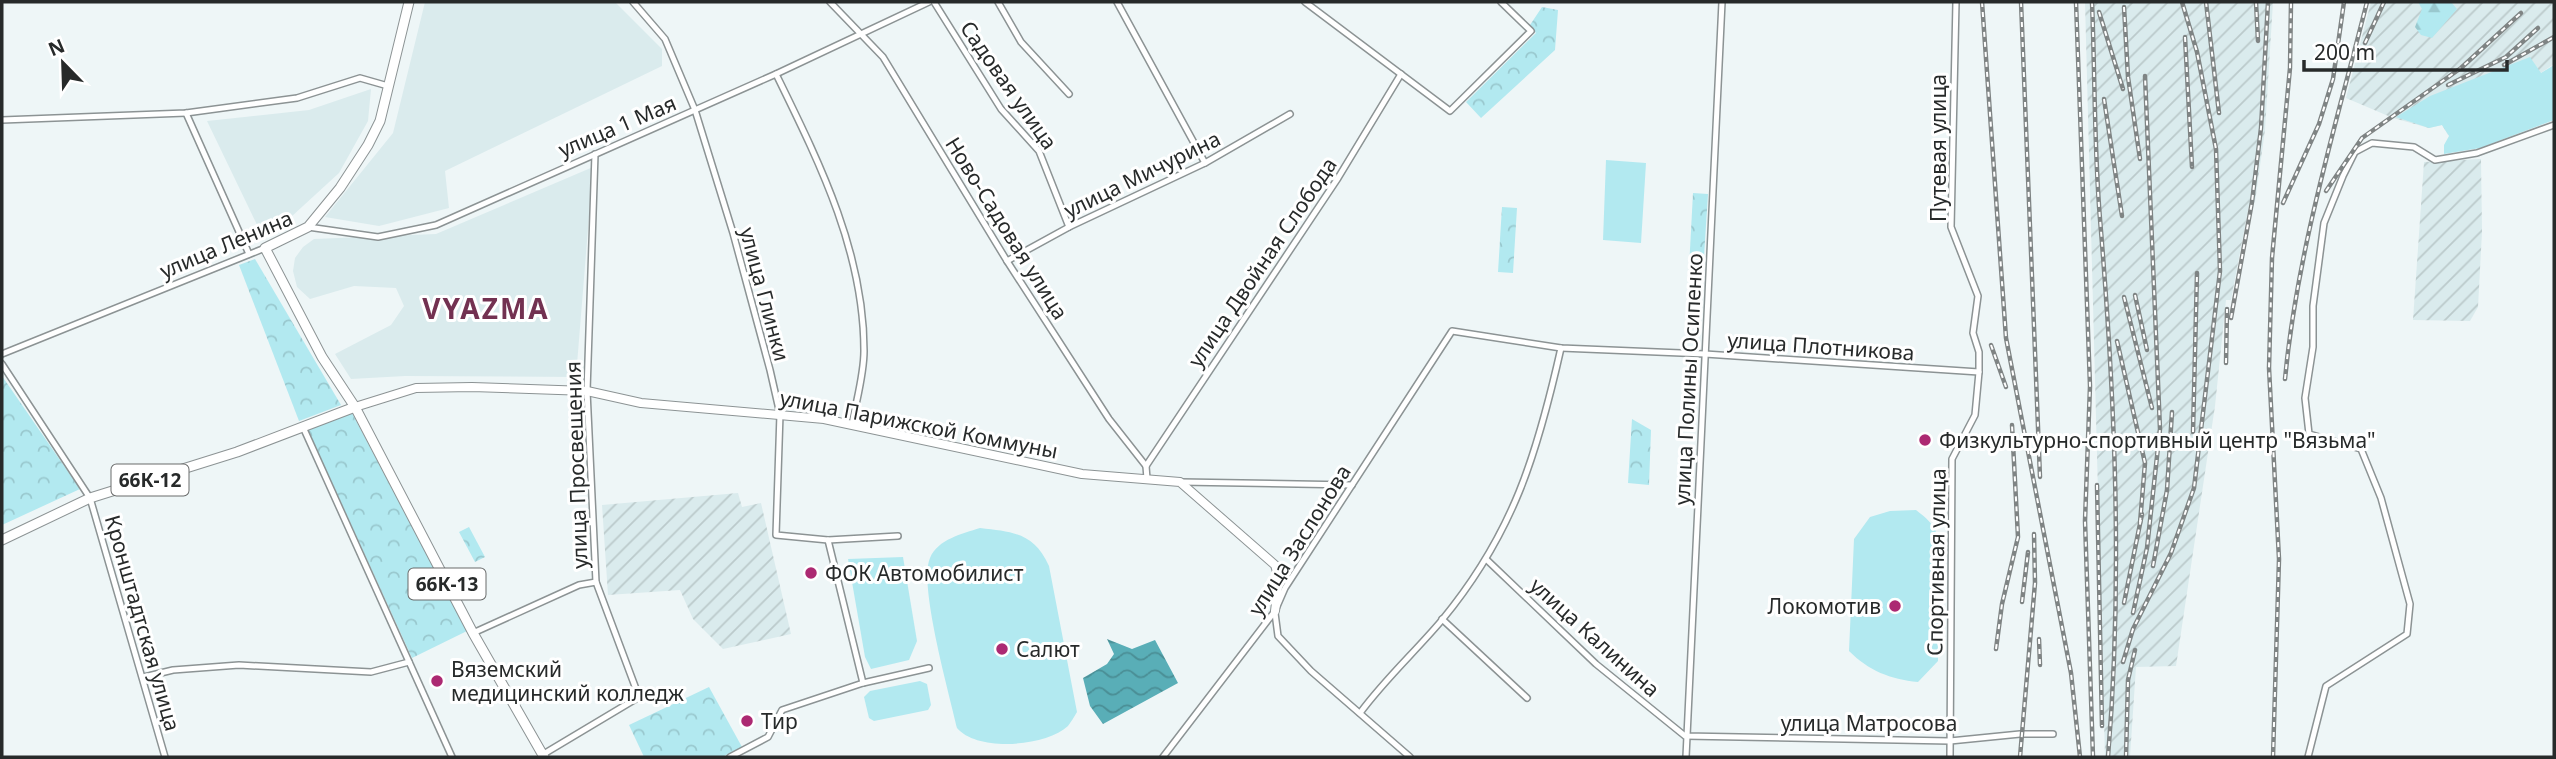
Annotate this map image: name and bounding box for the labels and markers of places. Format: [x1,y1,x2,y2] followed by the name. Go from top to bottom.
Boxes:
[1939,426,2375,454] place label: Физкультурно-спортивный центр "Вязьма"
[1917,432,1933,448] marker: Физкультурно-спортивный центр "Вязьма"
[825,559,1024,587] place label: ФОК Автомобилист
[803,565,819,581] marker: ФОК Автомобилист
[1768,592,1881,620] place label: Локомотив
[1887,598,1903,614] marker: Локомотив
[1016,635,1080,663] place label: Салют
[994,641,1010,657] marker: Салют
[451,655,684,707] place label: Вяземский медицинский колледж
[429,673,445,689] marker: Вяземский медицинский колледж
[761,707,798,735] place label: Тир
[739,713,755,729] marker: Тир

